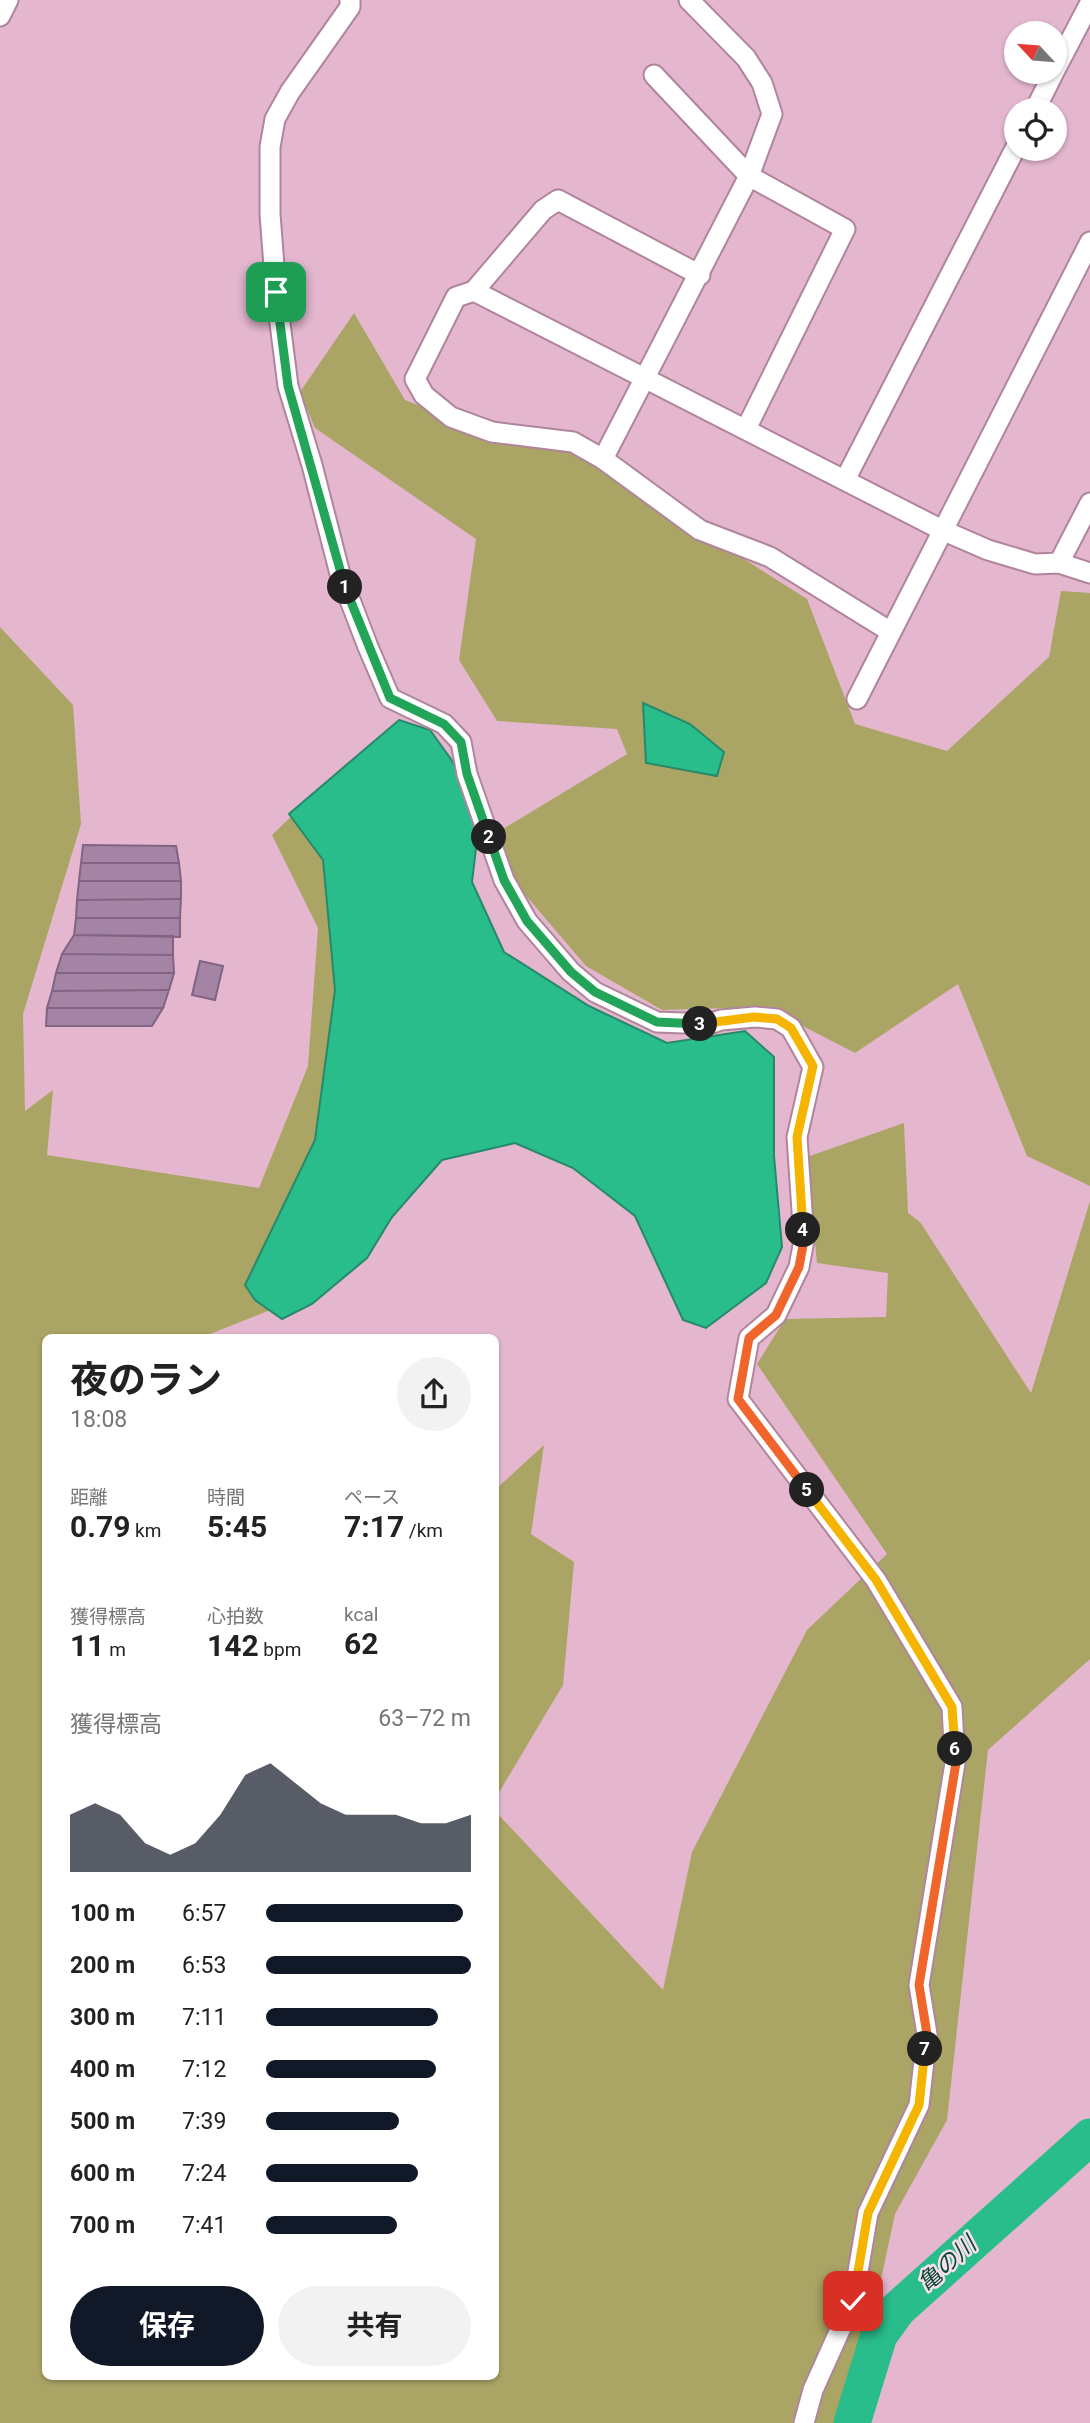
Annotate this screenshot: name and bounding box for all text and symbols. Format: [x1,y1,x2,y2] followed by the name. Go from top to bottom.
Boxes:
[1004,21,1068,84] north arrow
[1004,21,1067,161] map controls
[1004,98,1067,161] button: locate
[246,262,306,322] pin
[257,273,295,311] icon: arrive
[328,570,362,604] pin: 1
[339,575,350,598] text: 1
[472,820,506,854] pin: 2
[483,825,494,848] text: 2
[682,1006,718,1042] pin: 3
[694,1012,705,1035] text: 3
[786,1212,820,1248] pin: 4
[797,1218,808,1241] text: 4
[397,1357,471,1431] button: share
[70,1358,222,1402] text: 夜のラン
[70,1406,127,1433] text: 18:08
[790,1472,824,1508] pin: 5
[801,1478,812,1501] text: 5
[70,1486,108,1509] text: 距離
[207,1486,245,1509] text: 時間
[344,1486,400,1509] text: ペース
[70,1509,130,1544] text: 0.79
[207,1509,267,1544] text: 5:45
[344,1509,404,1544] text: 7:17
[130,1519,161,1542] text: km
[404,1519,443,1542] text: /km
[344,1603,378,1626] text: kcal
[70,1605,146,1628] text: 獲得標高
[207,1605,264,1628] text: 心拍数
[344,1626,378,1661] text: 62
[70,1628,104,1663] text: 11
[207,1628,259,1663] text: 142
[104,1638,126,1661] text: m
[259,1638,301,1661] text: bpm
[378,1705,471,1732] text: 63–72 m
[70,1711,162,1738] text: 獲得標高
[937,1732,972,1766] pin: 6
[949,1737,960,1760] text: 6
[70,1900,135,1927] text: 100 m
[182,1900,226,1927] text: 6:57
[70,1952,135,1979] text: 200 m
[182,1952,226,1979] text: 6:53
[70,2004,135,2031] text: 300 m
[182,2004,226,2031] text: 7:11
[908,2032,942,2066] pin: 7
[919,2037,930,2060] text: 7
[70,2056,135,2083] text: 400 m
[182,2056,226,2083] text: 7:12
[70,2108,135,2135] text: 500 m
[182,2108,226,2135] text: 7:39
[70,2160,135,2187] text: 600 m
[182,2160,226,2187] text: 7:24
[70,2212,135,2239] text: 700 m
[182,2212,226,2239] text: 7:41
[912,2229,984,2297] water label: 亀の川
[823,2271,883,2331] pin
[834,2282,872,2320] icon: check
[70,2286,264,2366] button: 保存
[278,2286,471,2366] button: 共有

